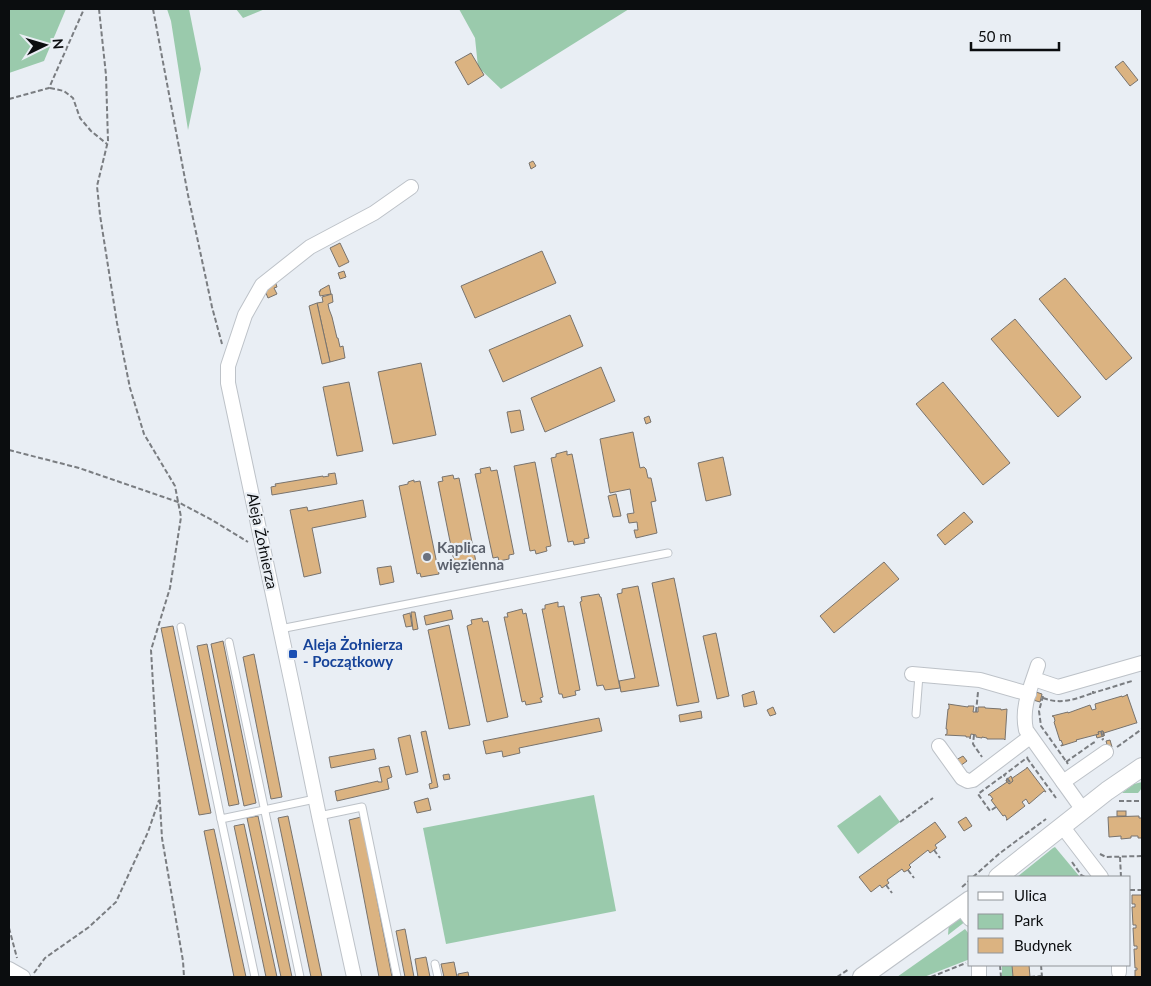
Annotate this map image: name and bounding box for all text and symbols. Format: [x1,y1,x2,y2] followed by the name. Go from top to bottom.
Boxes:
[20,20,70,70] north arrow
[971,20,1058,52] scale bar
[978,27,1012,45] text: 50 m
[50,38,67,50] text: N
[244,491,282,591] street label: Aleja Żołnierza
[437,538,504,573] place label: Kaplica więzienna
[421,551,433,563] marker: Kaplica więzienna
[302,635,403,670] place label: Aleja Żołnierza - Początkowy
[287,648,299,660] marker: Aleja Żołnierza - Początkowy
[968,876,1131,966] legend
[1014,886,1047,904] text: Ulica
[1014,911,1044,929] text: Park
[1014,936,1072,954] text: Budynek

